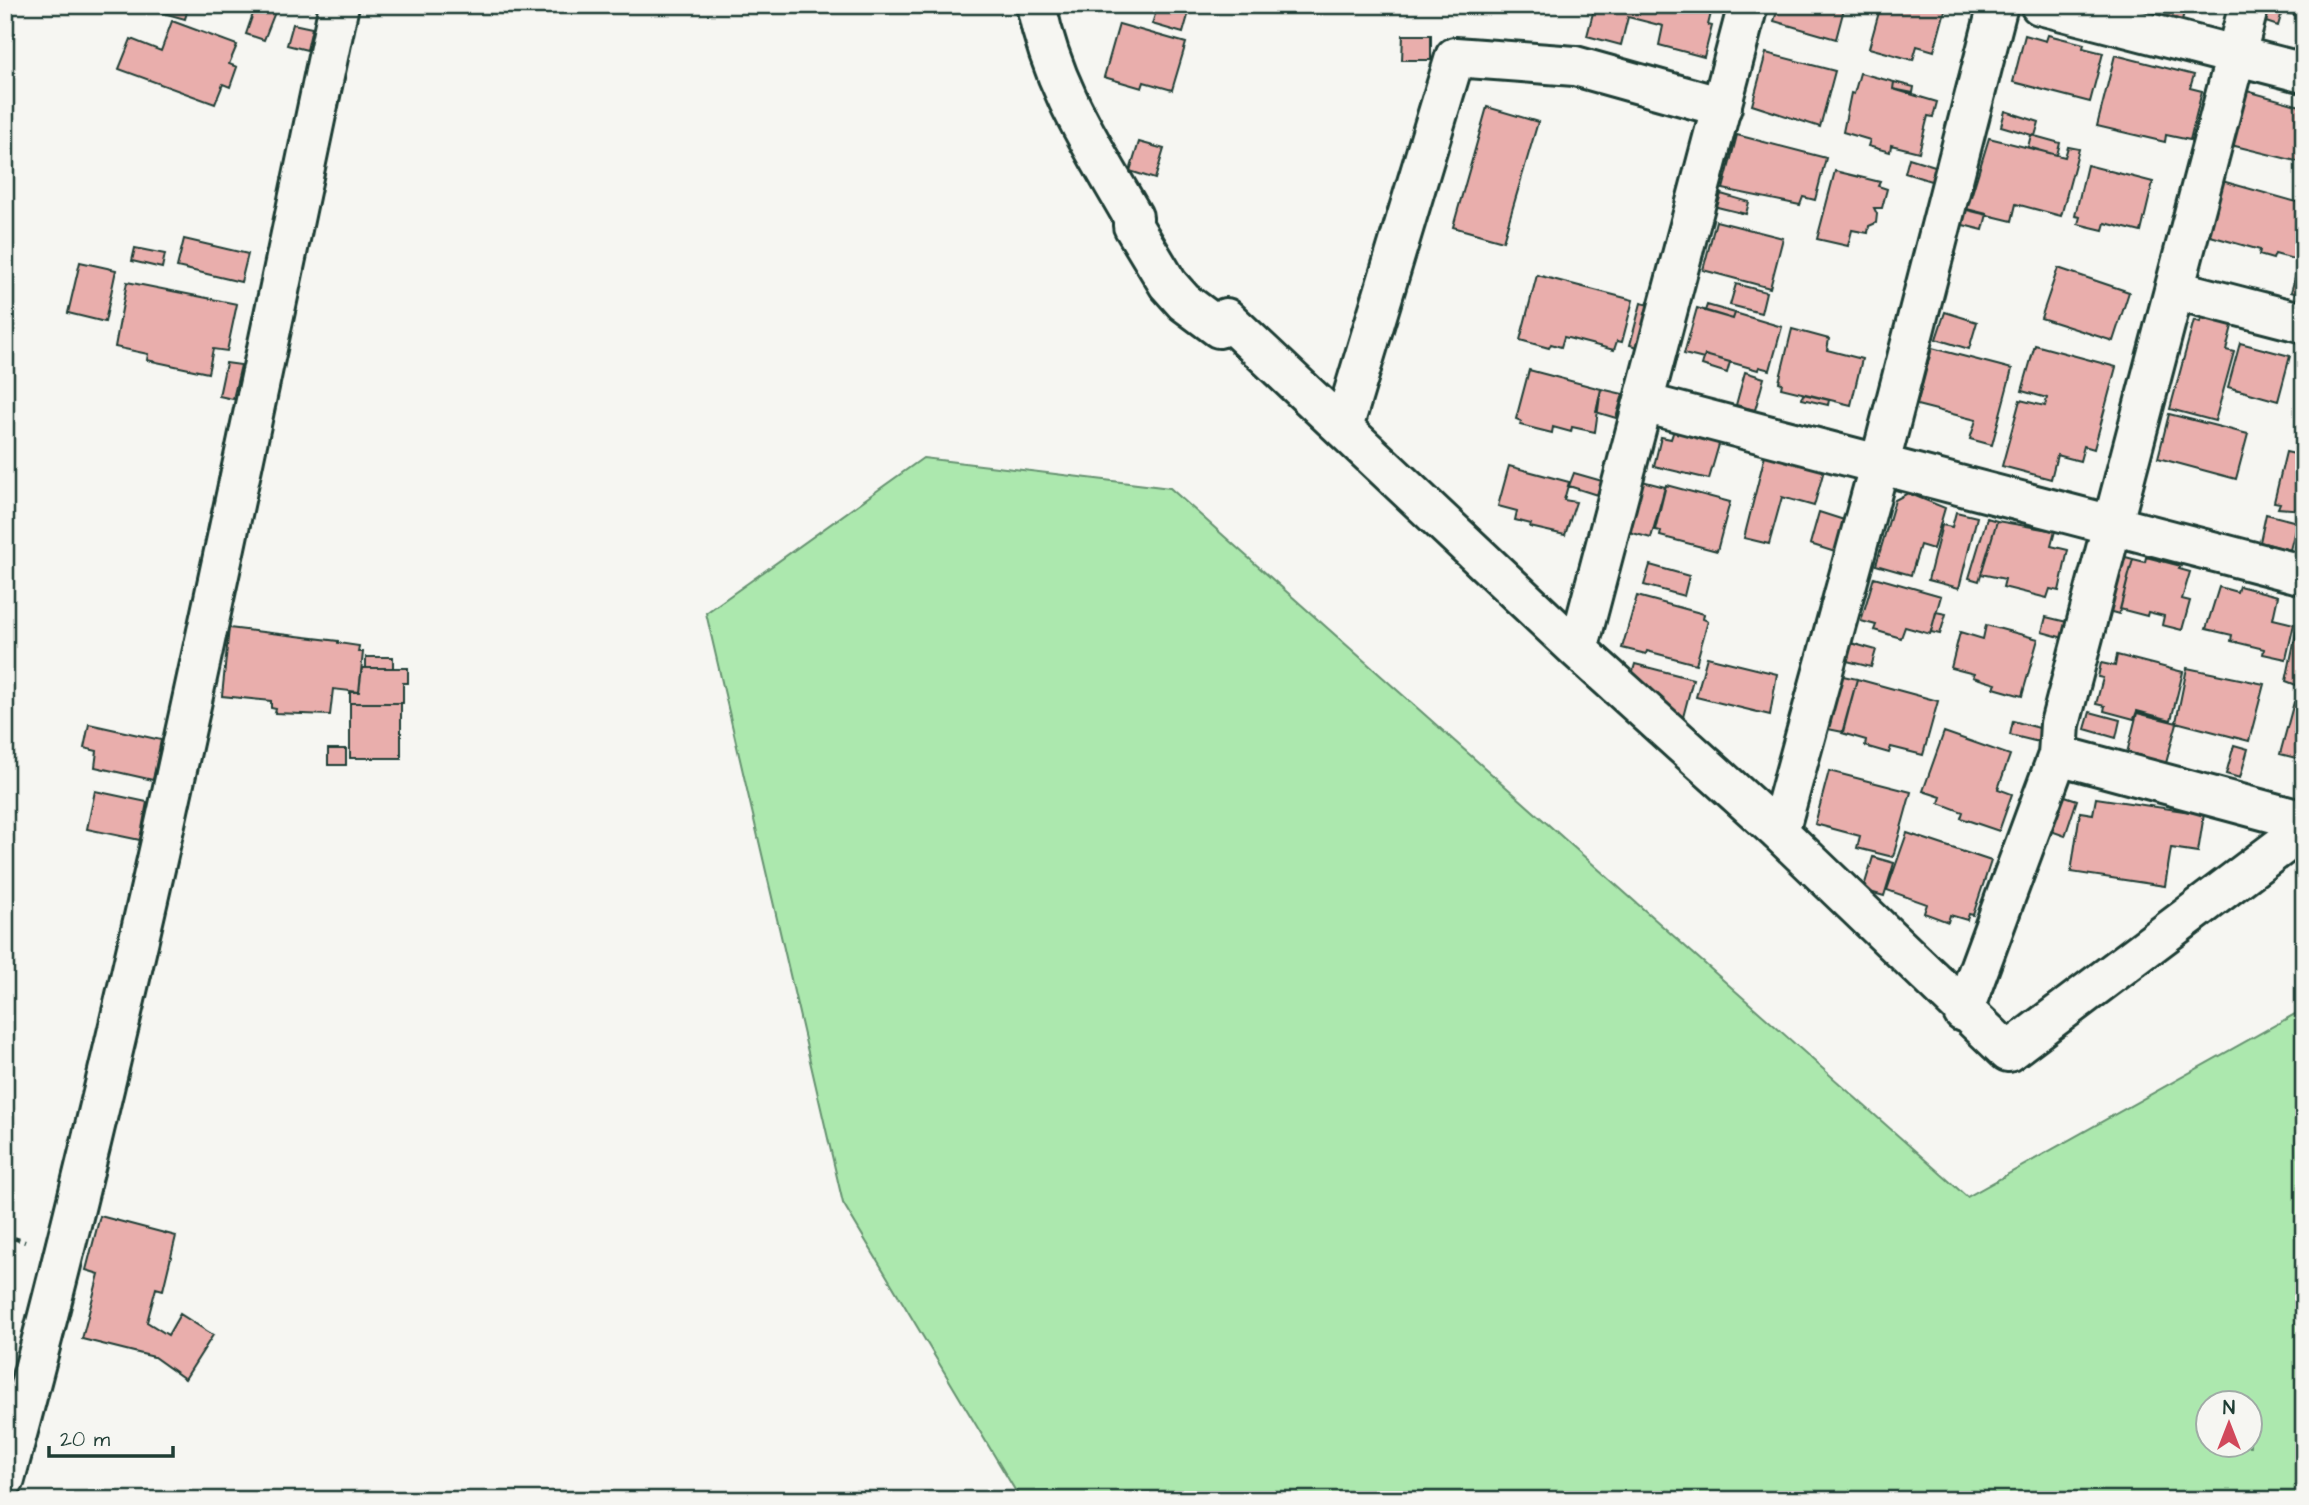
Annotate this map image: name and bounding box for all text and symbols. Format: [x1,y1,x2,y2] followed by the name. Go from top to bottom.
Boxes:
[2194,1390,2264,1460] north arrow
[2223,1395,2235,1422] text: N
[49,1414,173,1458] scale bar
[60,1425,111,1454] text: 20 m

